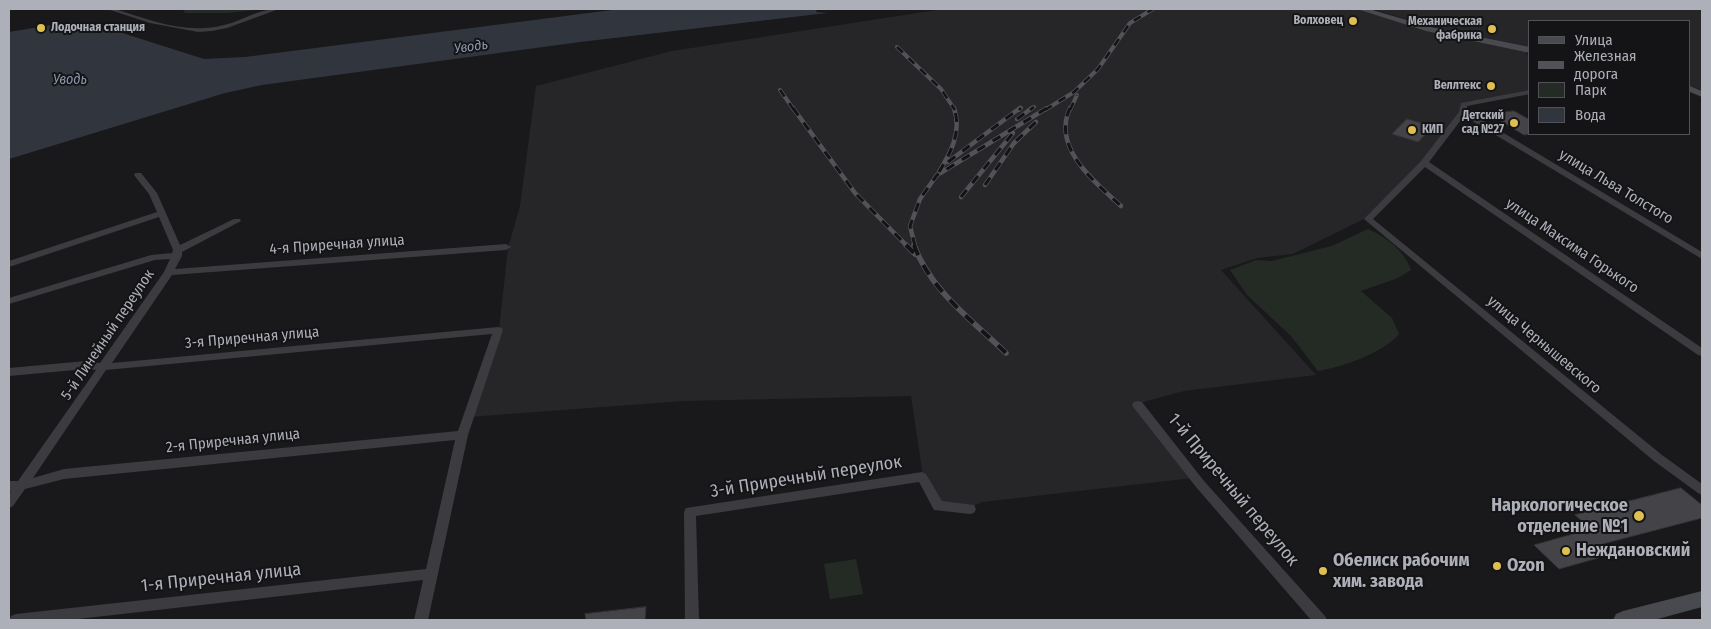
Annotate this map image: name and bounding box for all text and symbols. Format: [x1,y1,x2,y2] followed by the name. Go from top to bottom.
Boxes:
[1293,14,1343,28] place label: Волховец
[1347,15,1359,27] marker: Волховец
[1408,15,1482,43] place label: Механическая фабрика
[1528,20,1691,135] legend
[51,21,145,35] place label: Лодочная станция
[35,22,47,34] marker: Лодочная станция
[1486,23,1498,35] marker: Механическая фабрика
[1575,31,1613,49] text: Улица
[453,36,489,58] water label: Уводь
[1574,47,1636,83] text: Железная дорога
[53,72,87,88] water label: Уводь
[1434,79,1481,93] place label: Веллтекс
[1485,80,1497,92] marker: Веллтекс
[1575,81,1606,99] text: Парк
[1575,106,1606,124] text: Вода
[1461,109,1504,137] place label: Детский сад №27
[1508,117,1520,129] marker: Детский сад №27
[1422,123,1443,137] place label: КИП
[1406,124,1418,136] marker: КИП
[1556,146,1676,228] street label: улица Льва Толстого
[1502,195,1642,297] street label: улица Максима Горького
[269,231,405,259] street label: 4-я Приречная улица
[58,266,158,404] street label: 5-й Линейный переулок
[1484,292,1604,398] street label: улица Чернышевского
[184,323,320,353] street label: 3-я Приречная улица
[1163,409,1303,571] street label: 1-й Приречный переулок
[165,425,301,457] street label: 2-я Приречная улица
[709,451,903,503] street label: 3-й Приречный переулок
[1491,495,1628,538] place label: Наркологическое отделение №1
[1632,509,1646,523] marker: Наркологическое отделение №1
[1576,540,1690,562] place label: Неждановский
[1560,545,1572,557] marker: Неждановский
[1333,550,1470,592] place label: Обелиск рабочим хим. завода
[1507,555,1545,577] place label: Ozon
[140,559,302,597] street label: 1-я Приречная улица
[1491,560,1503,572] marker: Ozon
[1317,565,1329,577] marker: Обелиск рабочим хим. завода

